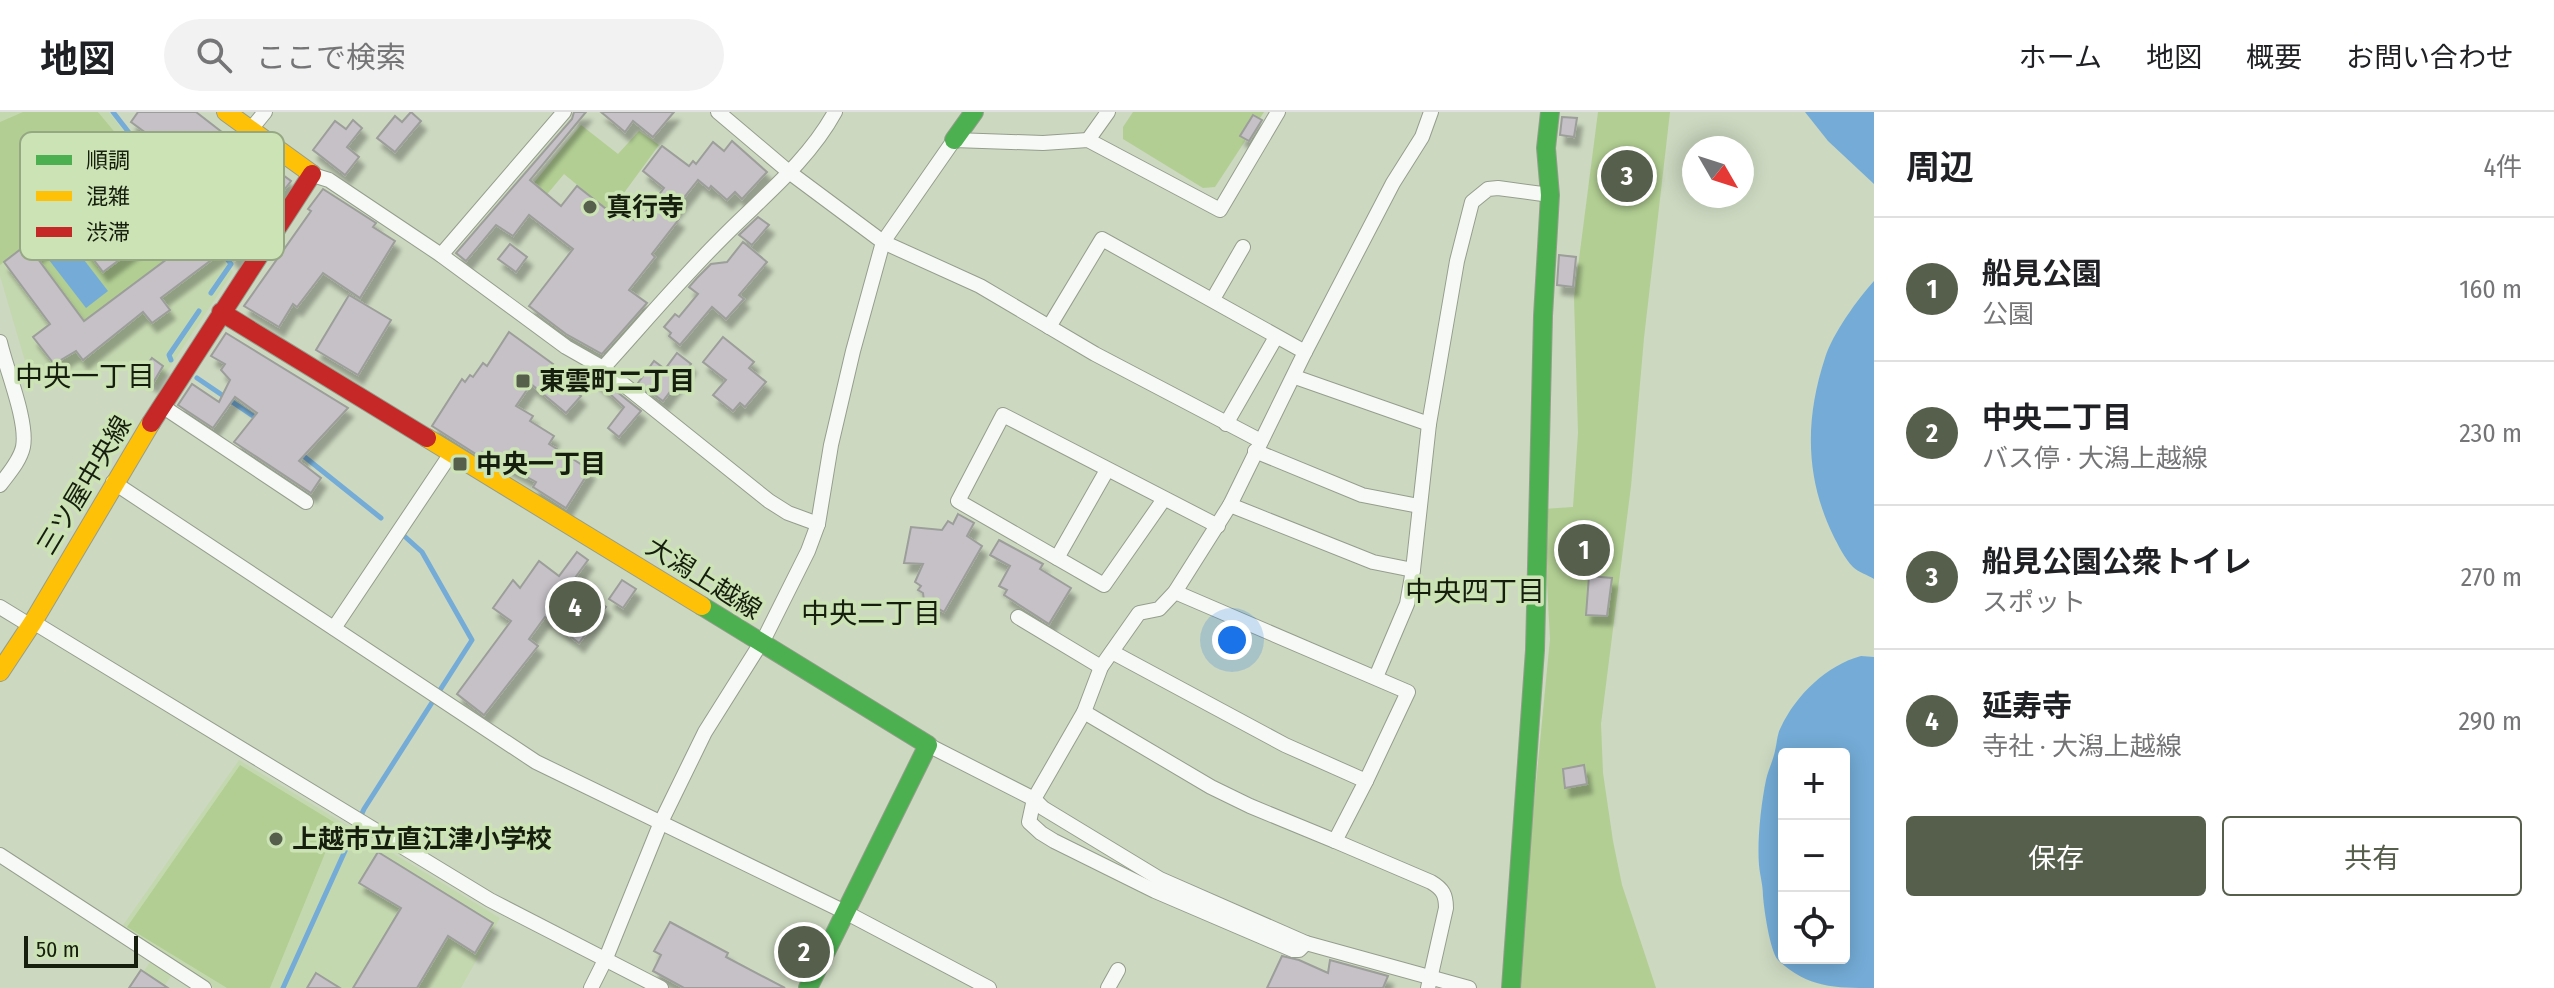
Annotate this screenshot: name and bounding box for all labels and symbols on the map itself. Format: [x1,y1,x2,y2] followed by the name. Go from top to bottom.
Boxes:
[20,132,284,260] legend
[1682,136,1754,208] north arrow
[1601,146,1653,206] pin: 3
[86,147,130,174] text: 順調
[86,183,130,210] text: 混雑
[606,192,684,223] place label: 真行寺
[581,198,599,216] marker: 真行寺
[86,219,130,246] text: 渋滞
[15,360,155,393] district label: 中央一丁目
[539,366,695,397] place label: 東雲町二丁目
[514,372,532,390] marker: 東雲町二丁目
[31,410,138,560] street label: 三ツ屋中央線
[476,449,606,480] place label: 中央一丁目
[451,455,469,473] marker: 中央一丁目
[1558,520,1610,580] pin: 1
[640,531,767,626] street label: 大潟上越線
[1405,575,1545,608] district label: 中央四丁目
[549,577,601,637] pin: 4
[801,597,941,630] district label: 中央二丁目
[1212,620,1252,660] your location
[292,824,552,855] place label: 上越市立直江津小学校
[267,830,285,848] marker: 上越市立直江津小学校
[778,922,830,982] pin: 2
[24,932,138,968] scale bar

